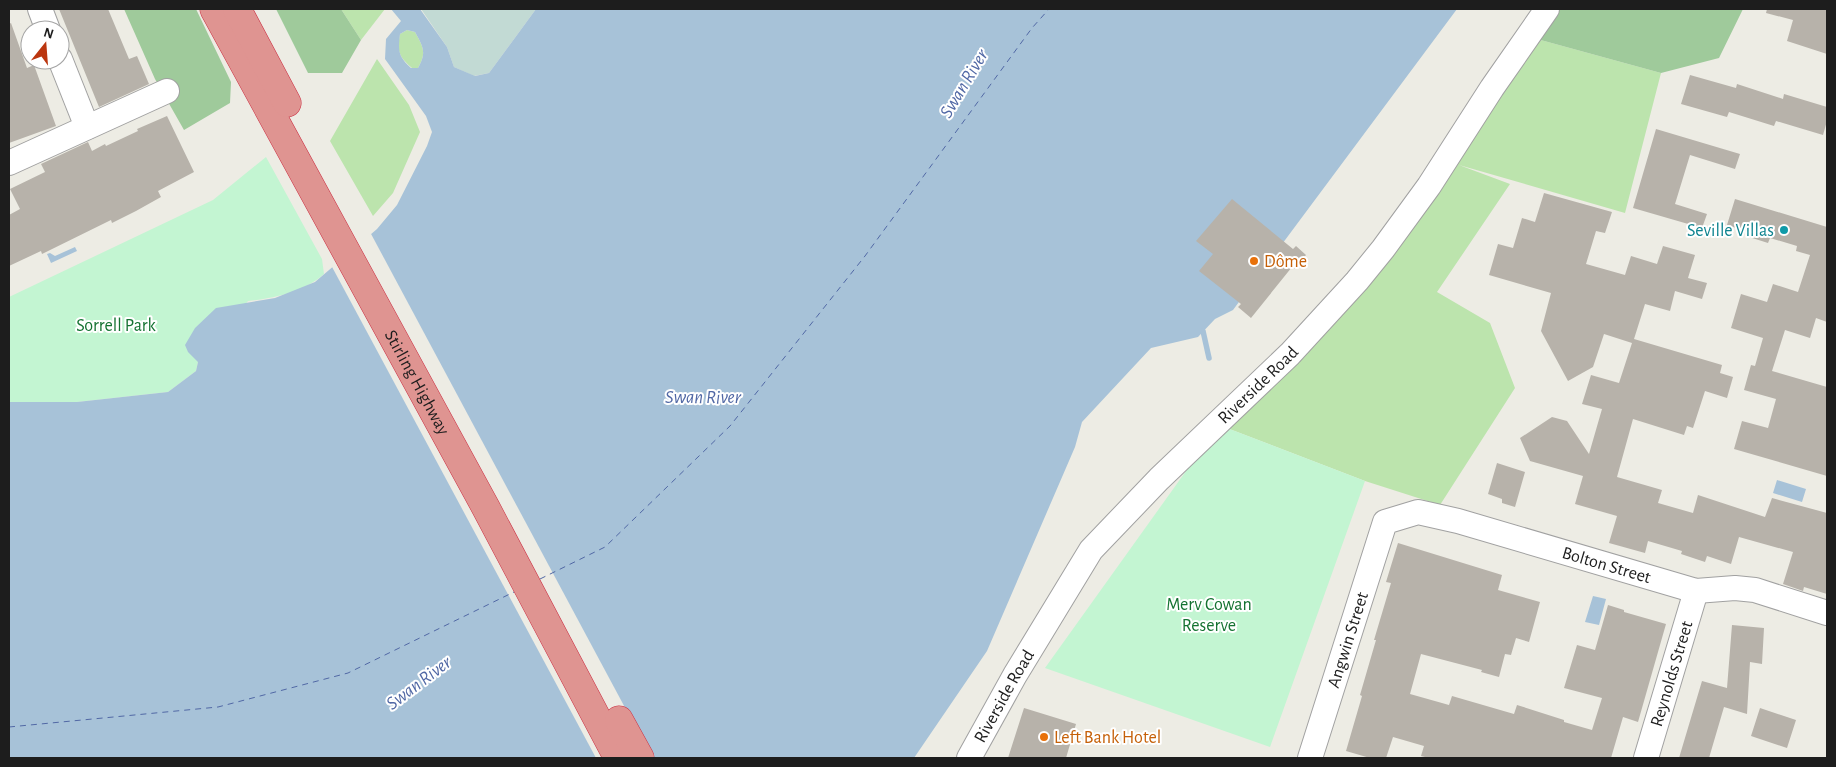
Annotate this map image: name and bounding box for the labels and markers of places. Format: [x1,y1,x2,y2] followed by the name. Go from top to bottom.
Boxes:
[1687,222,1774,240] place label: Seville Villas
[1778,224,1790,236] marker: Seville Villas
[1264,253,1307,271] place label: Dôme
[1248,255,1260,267] marker: Dôme
[1054,729,1161,747] place label: Left Bank Hotel
[1038,731,1050,743] marker: Left Bank Hotel

